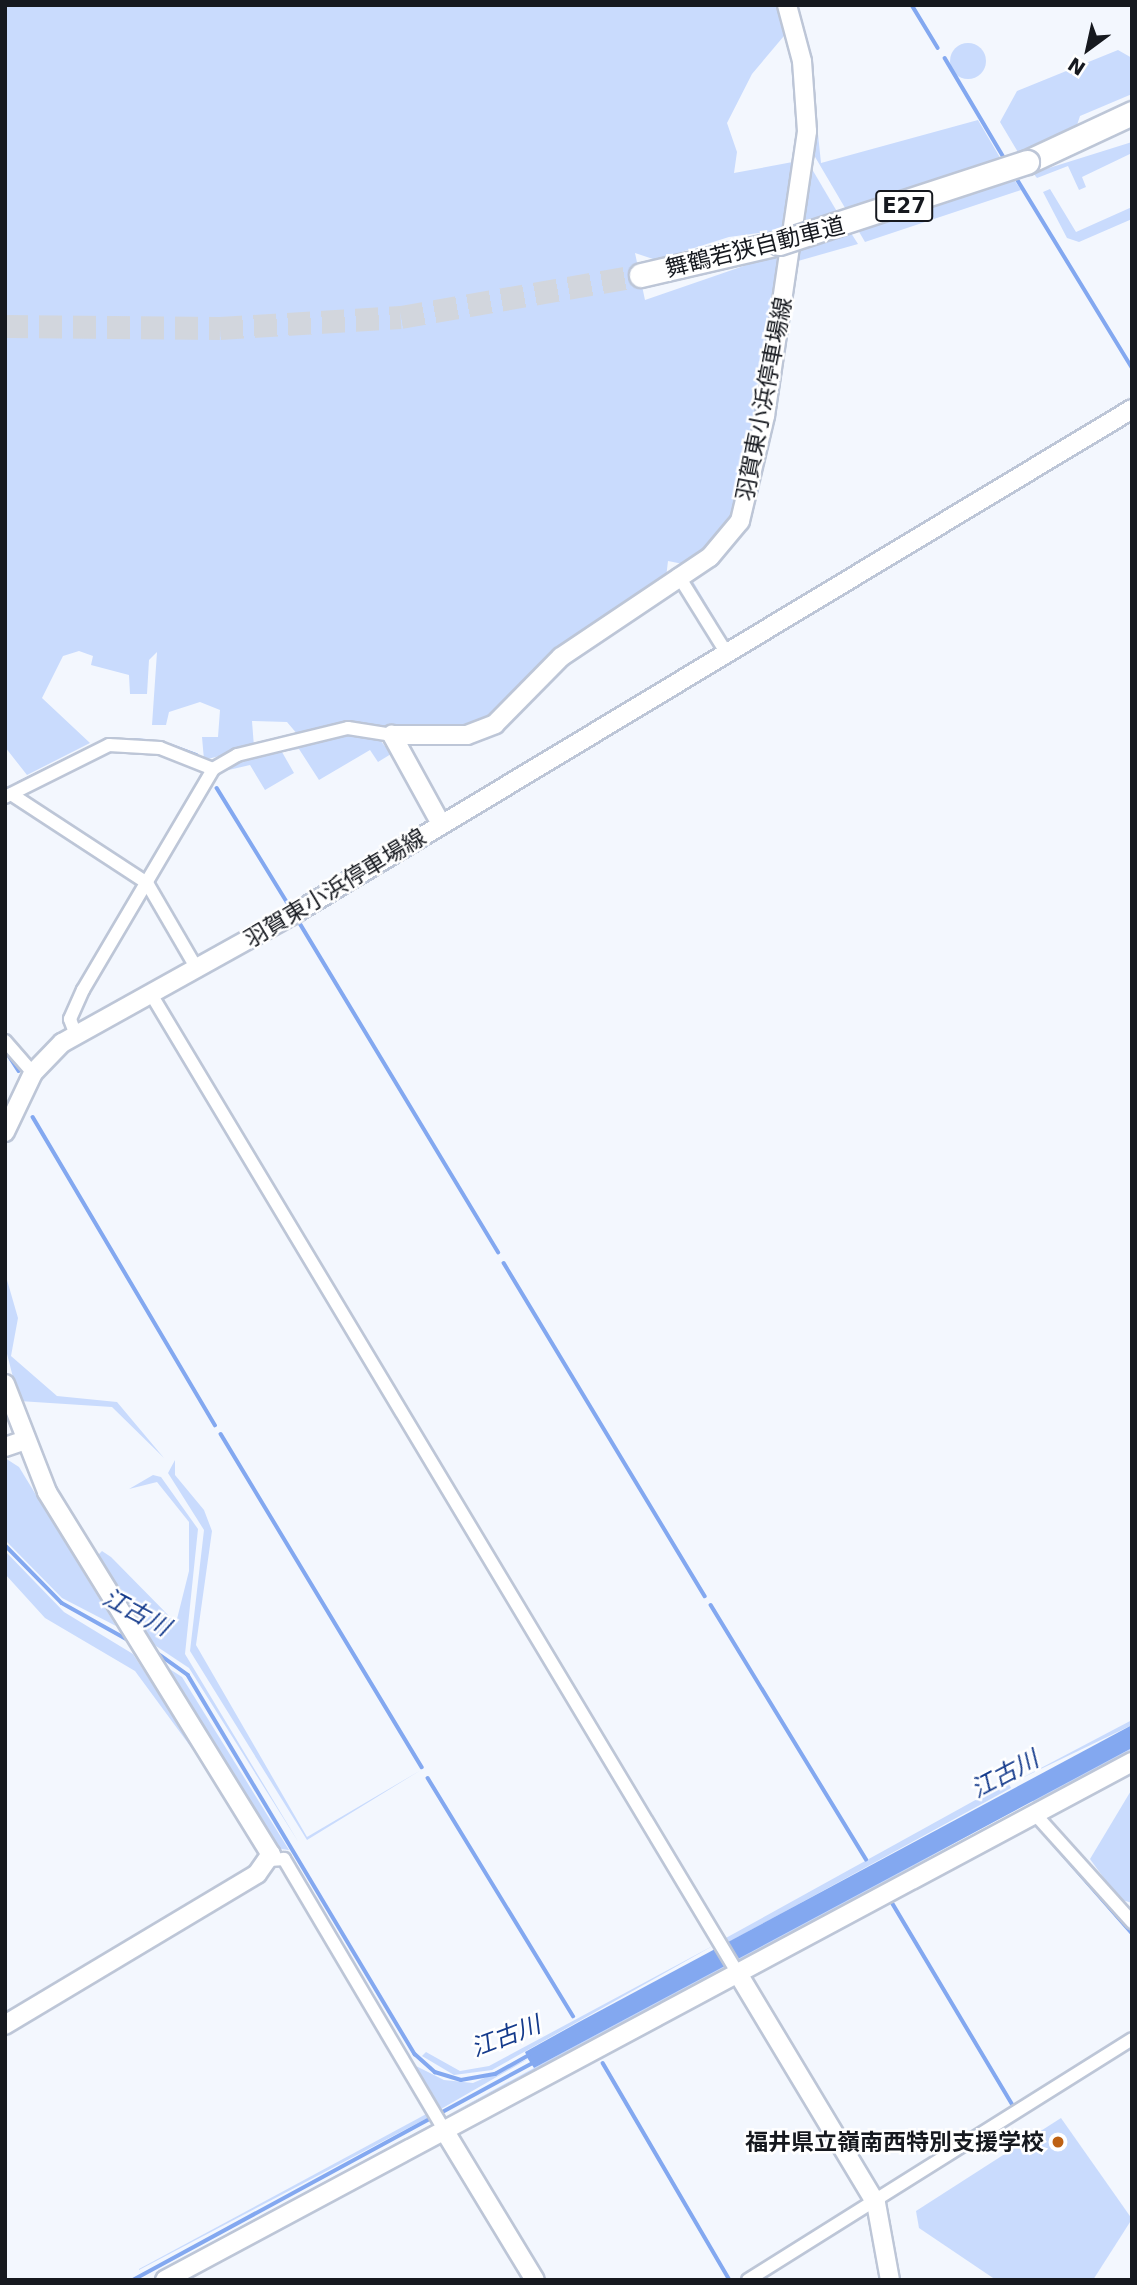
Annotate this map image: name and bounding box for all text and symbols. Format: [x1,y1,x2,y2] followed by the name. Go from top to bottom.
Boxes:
[1053,14,1123,84] north arrow
[1064,53,1089,80] text: N
[874,188,934,224] road number: E27
[662,211,848,283] street label: 舞鶴若狭自動車道
[731,295,797,503] street label: 羽賀東小浜停車場線
[239,823,431,953] street label: 羽賀東小浜停車場線
[97,1583,175,1643] water label: 江古川
[966,1745,1044,1805] water label: 江古川
[467,2011,545,2063] water label: 江古川
[745,2128,1044,2156] place label: 福井県立嶺南西特別支援学校
[1050,2134,1066,2150] marker: 福井県立嶺南西特別支援学校

